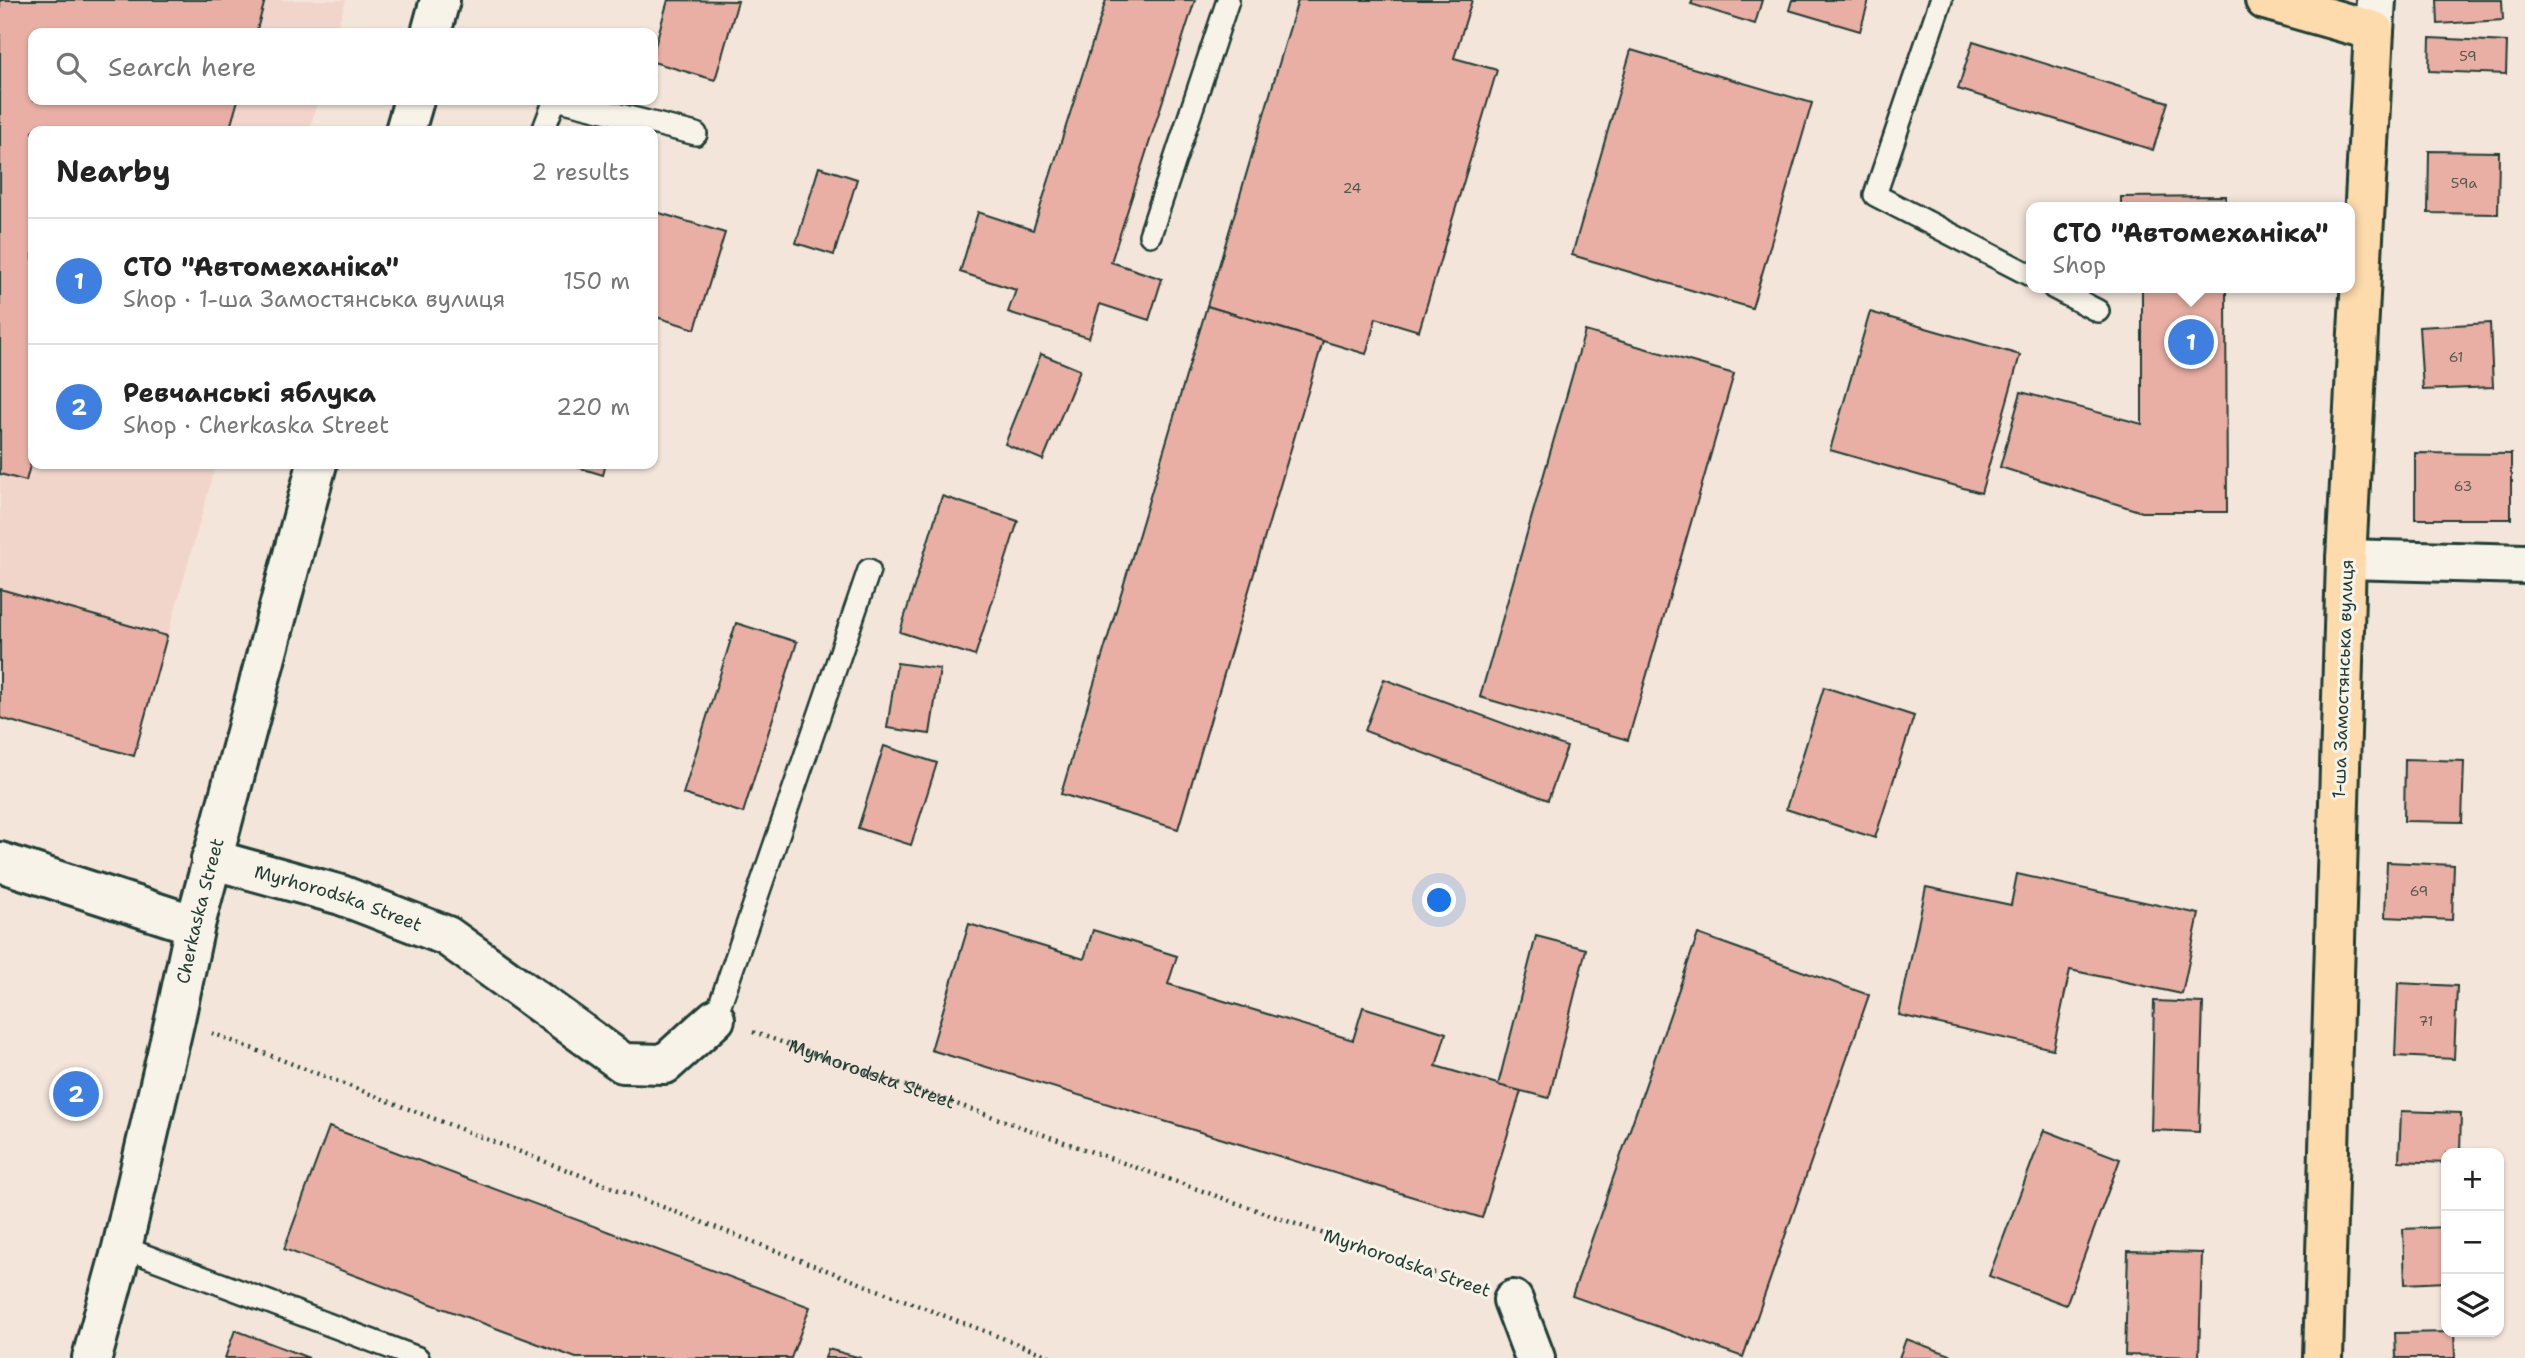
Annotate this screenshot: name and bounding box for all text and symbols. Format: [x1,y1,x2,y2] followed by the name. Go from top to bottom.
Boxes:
[28,28,658,105] search box
[2459,47,2477,65] house number: 59
[52,48,90,86] icon: search
[108,49,257,84] text: Search here
[56,151,171,192] text: Nearby
[531,157,630,187] text: 2 results
[2451,174,2478,192] house number: 59а
[1343,179,1362,197] house number: 24
[2026,202,2355,293] popup
[2052,215,2329,250] text: СТО "Автомеханіка"
[123,249,399,284] text: СТО "Автомеханіка"
[2052,250,2106,280] text: Shop
[74,266,84,296] text: 1
[563,266,630,296] text: 150 m
[123,284,505,314] text: Shop · 1-ша Замостянська вулиця
[2168,316,2214,368] pin: 1
[2449,348,2463,366] house number: 61
[123,375,376,410] text: Ревчанські яблука
[71,392,87,422] text: 2
[556,392,630,422] text: 220 m
[123,410,389,440] text: Shop · Cherkaska Street
[2454,477,2472,495] house number: 63
[2327,559,2359,799] street label: 1-ша Замостянська вулиця
[171,835,230,986] street label: Cherkaska Street
[252,860,425,937] street label: Myrhorodska Street
[2410,882,2428,900] house number: 69
[1422,883,1456,917] your location
[2419,1012,2433,1030] house number: 71
[785,1033,959,1115] street label: Myrhorodska Street
[53,1068,99,1120] pin: 2
[2441,1148,2504,1337] map controls
[2441,1148,2504,1211] button: +
[2441,1211,2504,1274] button: −
[1320,1223,1494,1303] street label: Myrhorodska Street
[2441,1274,2504,1337] button: layers

